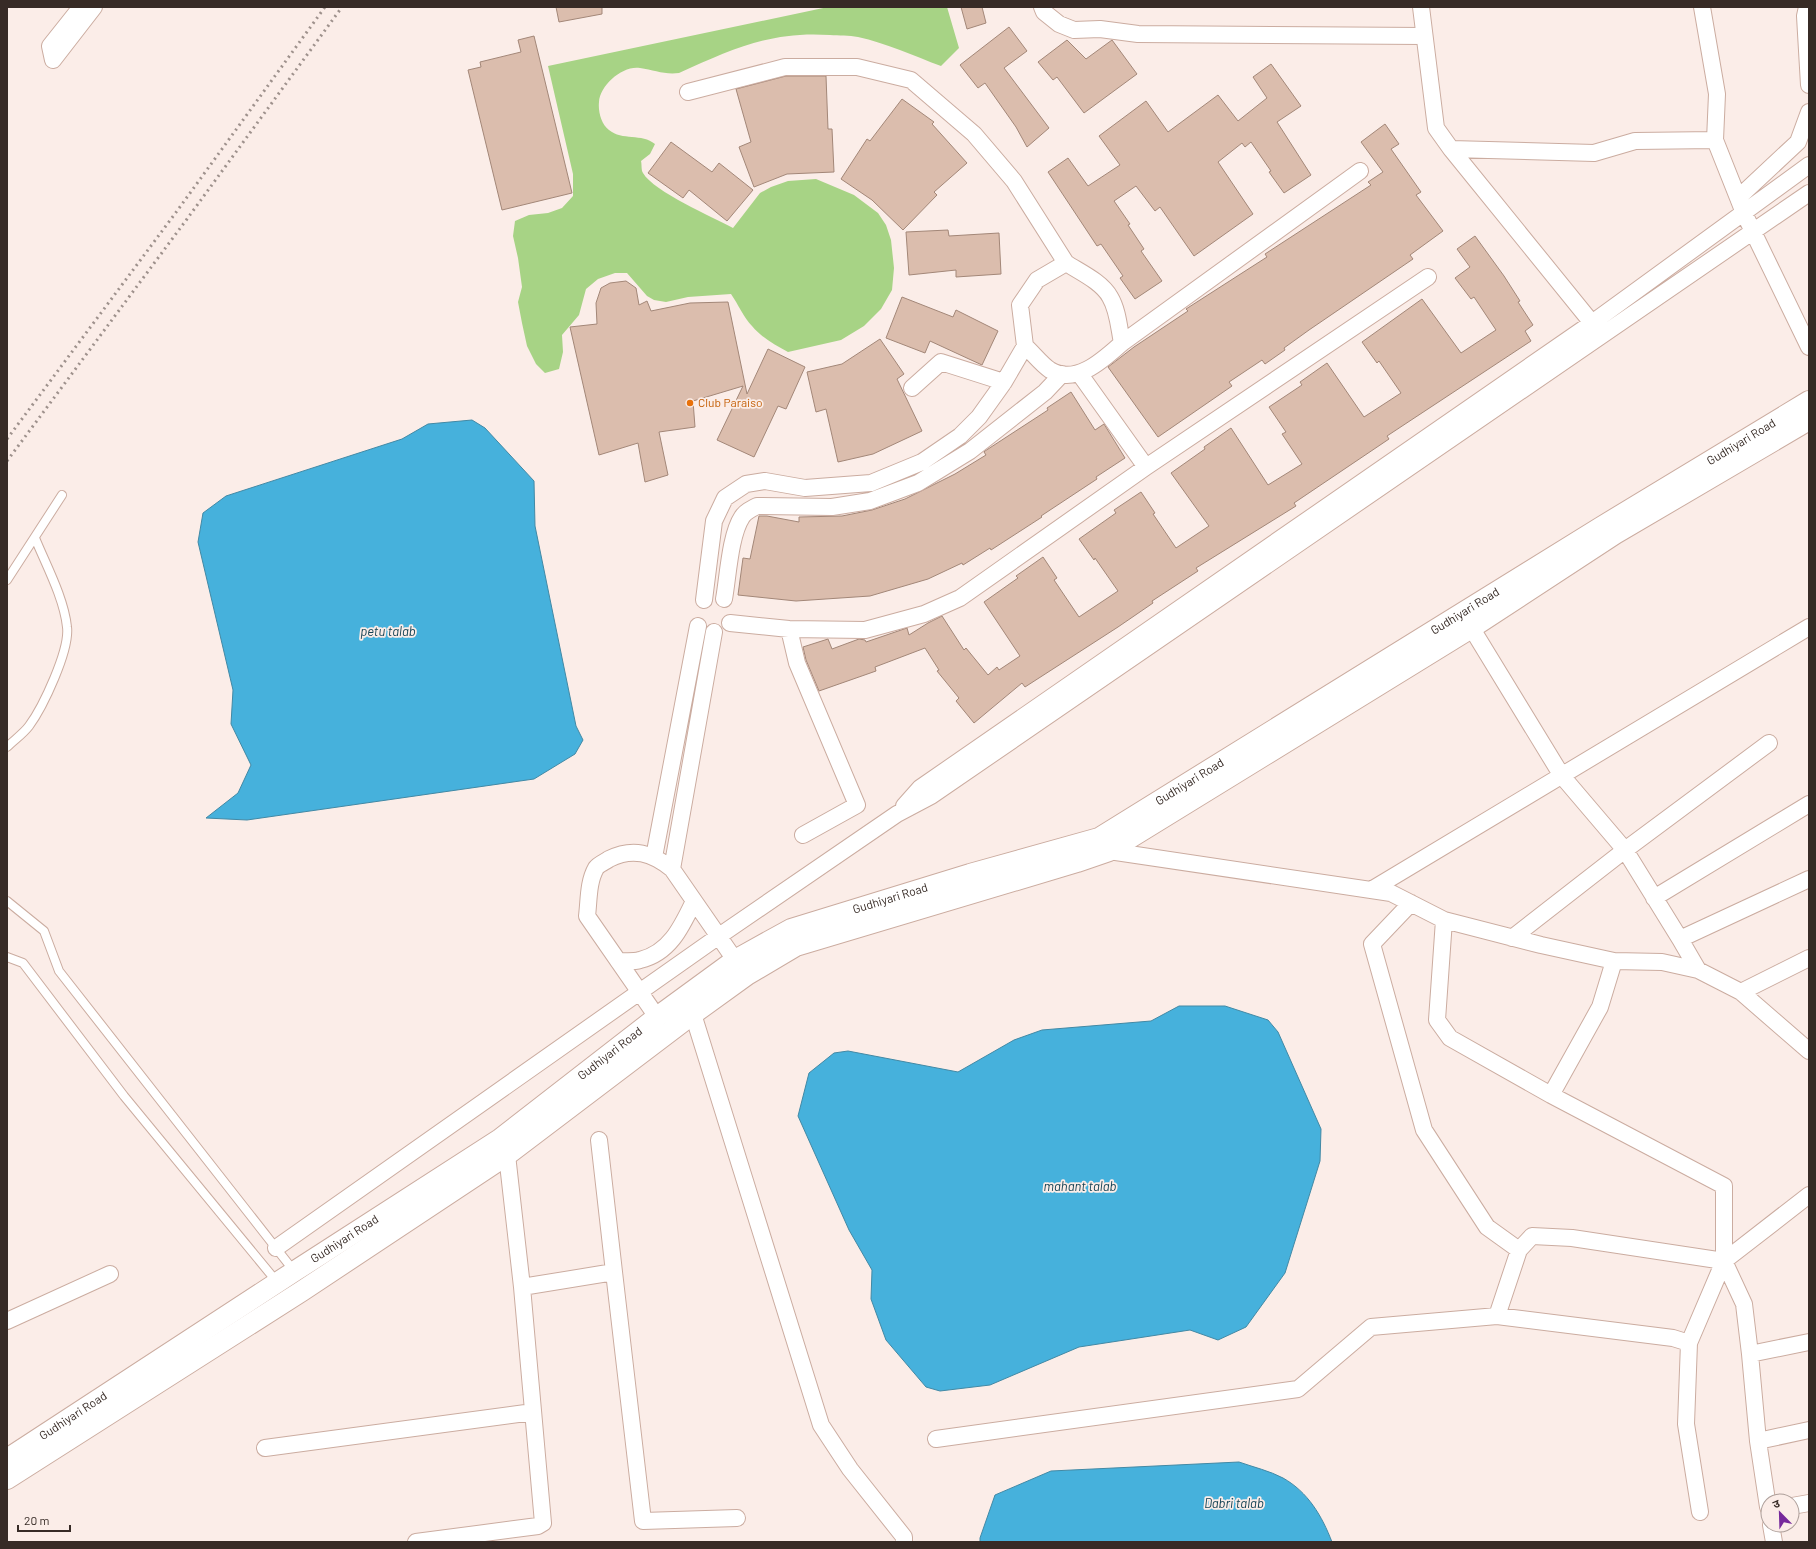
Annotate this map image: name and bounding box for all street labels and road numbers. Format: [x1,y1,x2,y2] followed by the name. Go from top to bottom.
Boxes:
[1704,415,1778,467] street label: Gudhiyari Road
[1428,584,1501,637] street label: Gudhiyari Road
[1152,755,1226,807] street label: Gudhiyari Road
[851,879,929,916] street label: Gudhiyari Road
[574,1023,644,1082] street label: Gudhiyari Road
[308,1211,381,1265] street label: Gudhiyari Road
[36,1388,109,1442] street label: Gudhiyari Road

